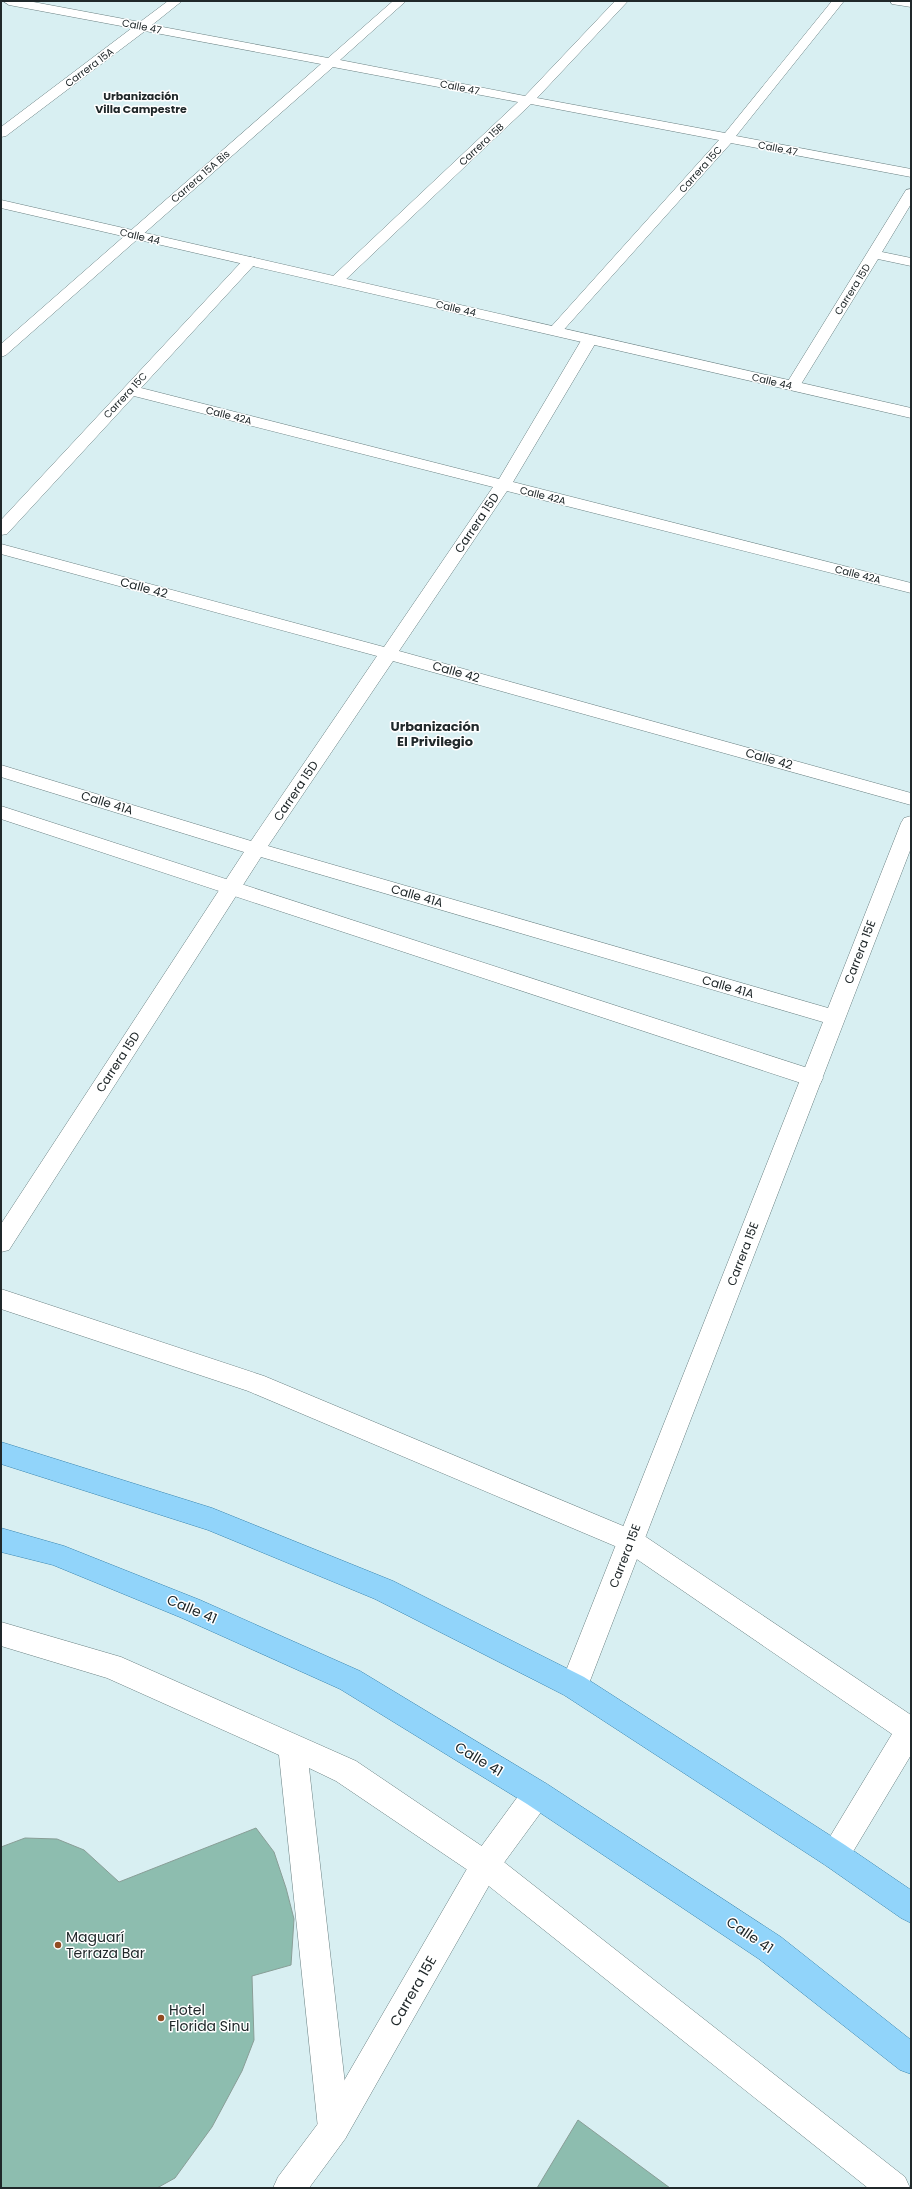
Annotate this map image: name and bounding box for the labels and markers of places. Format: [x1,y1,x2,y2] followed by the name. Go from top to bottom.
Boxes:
[66,1927,145,1963] place label: Maguarí Terraza Bar
[53,1940,63,1950] marker: Maguarí Terraza Bar
[169,2000,249,2036] place label: Hotel Florida Sinu
[156,2013,166,2023] marker: Hotel Florida Sinu

